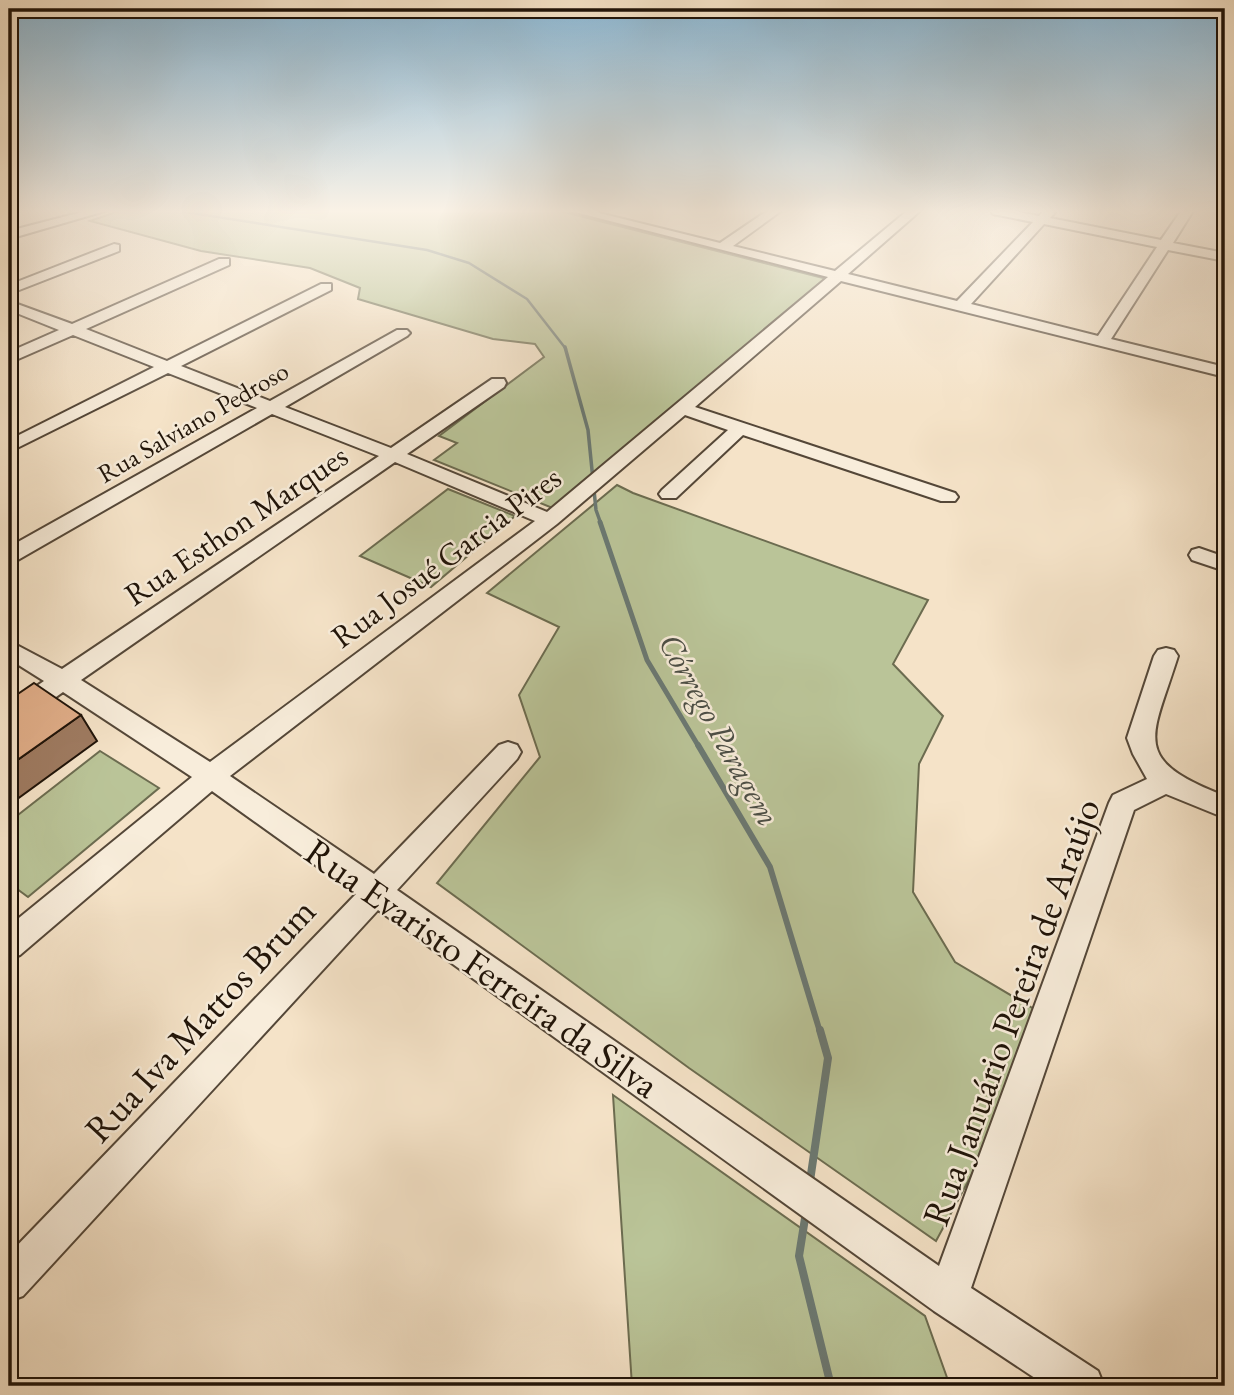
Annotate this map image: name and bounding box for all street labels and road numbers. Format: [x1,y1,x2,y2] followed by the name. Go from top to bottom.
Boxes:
[91,353,295,491] street label: Rua Salviano Pedroso
[116,435,356,615] street label: Rua Esthon Marques
[323,457,569,657] street label: Rua Josué Garcia Pires
[910,792,1111,1232] street label: Rua Januário Pereira de Araújo
[296,827,670,1109] street label: Rua Evaristo Ferreira da Silva
[73,887,326,1152] street label: Rua Iva Mattos Brum

